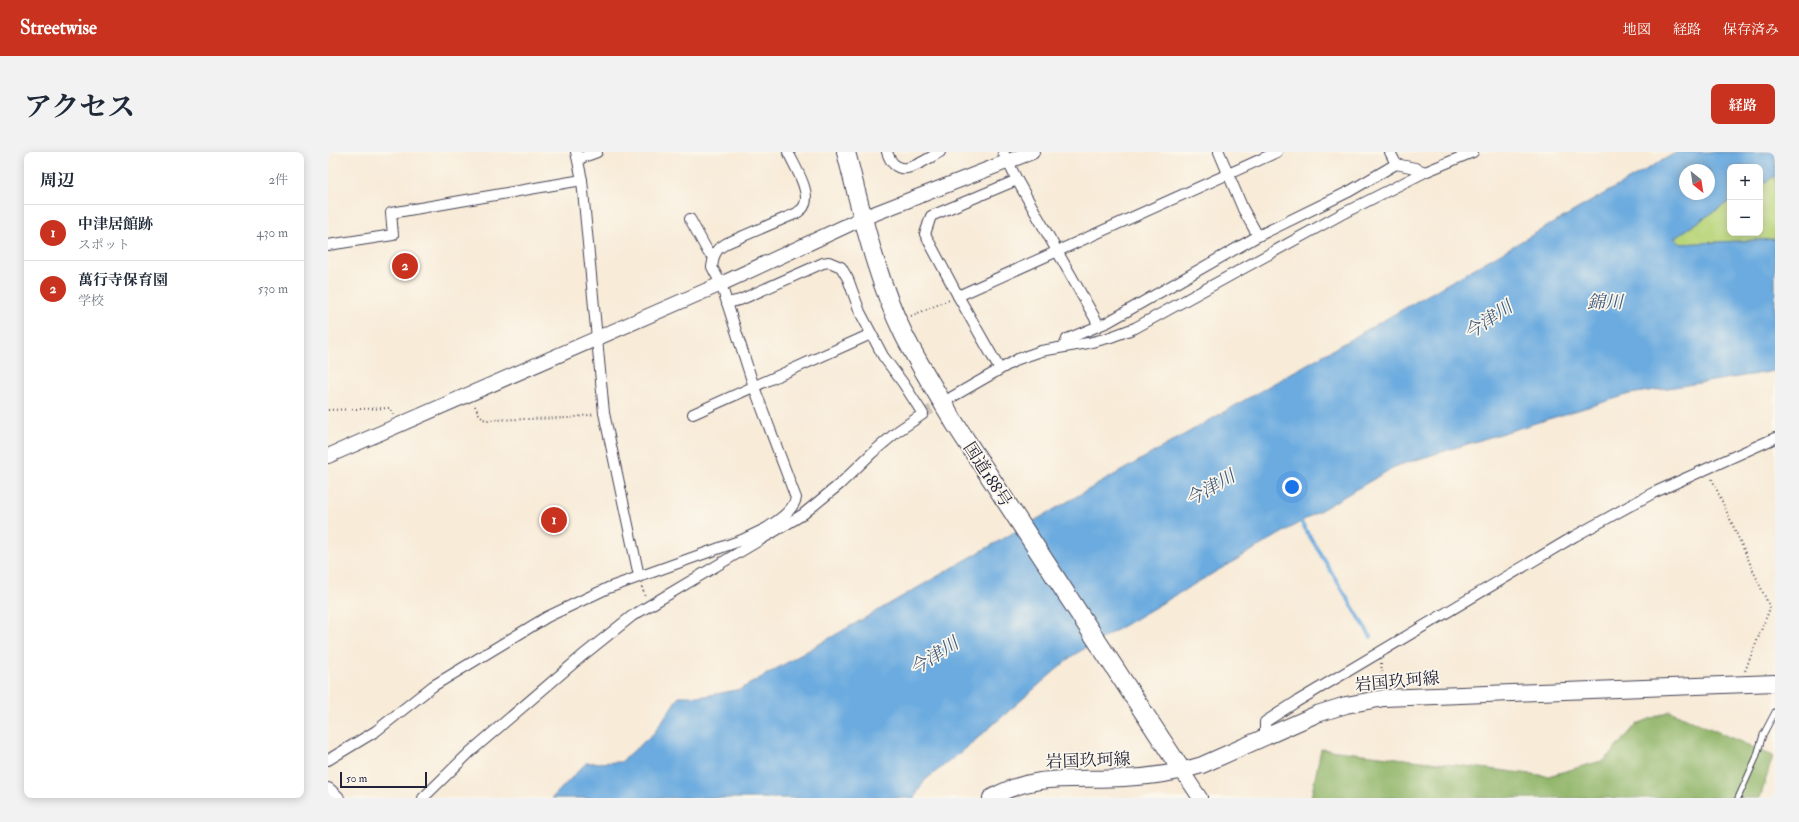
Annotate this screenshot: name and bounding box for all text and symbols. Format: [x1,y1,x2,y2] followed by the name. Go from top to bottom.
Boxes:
[20,16,97,40] text: Streetwise
[1623,21,1651,38] text: 地図
[1673,21,1701,38] text: 経路
[1723,21,1779,38] text: 保存済み
[1711,84,1775,124] button: 経路
[24,90,135,125] text: アクセス
[1679,164,1715,200] north arrow
[1727,164,1763,236] map controls
[1727,164,1763,200] button: +
[40,170,74,191] text: 周辺
[268,172,288,188] text: 2件
[1727,200,1763,236] button: −
[78,215,153,234] text: 中津居館跡
[51,225,55,241] text: 1
[257,225,288,241] text: 430 m
[78,237,130,253] text: スポット
[392,251,418,281] pin: 2
[78,271,168,290] text: 萬行寺保育園
[50,281,56,297] text: 2
[258,281,288,297] text: 530 m
[1587,291,1625,314] water label: 錦川
[78,293,104,309] text: 学校
[1459,295,1519,345] water label: 今津川
[959,438,1016,511] street label: 国道188号
[1181,464,1241,512] water label: 今津川
[1282,477,1302,497] your location
[541,505,567,535] pin: 1
[905,631,965,681] water label: 今津川
[1354,667,1440,696] street label: 岩国玖珂線
[1045,749,1131,772] street label: 岩国玖珂線
[340,770,427,789] scale bar
[346,772,367,785] text: 50 m

